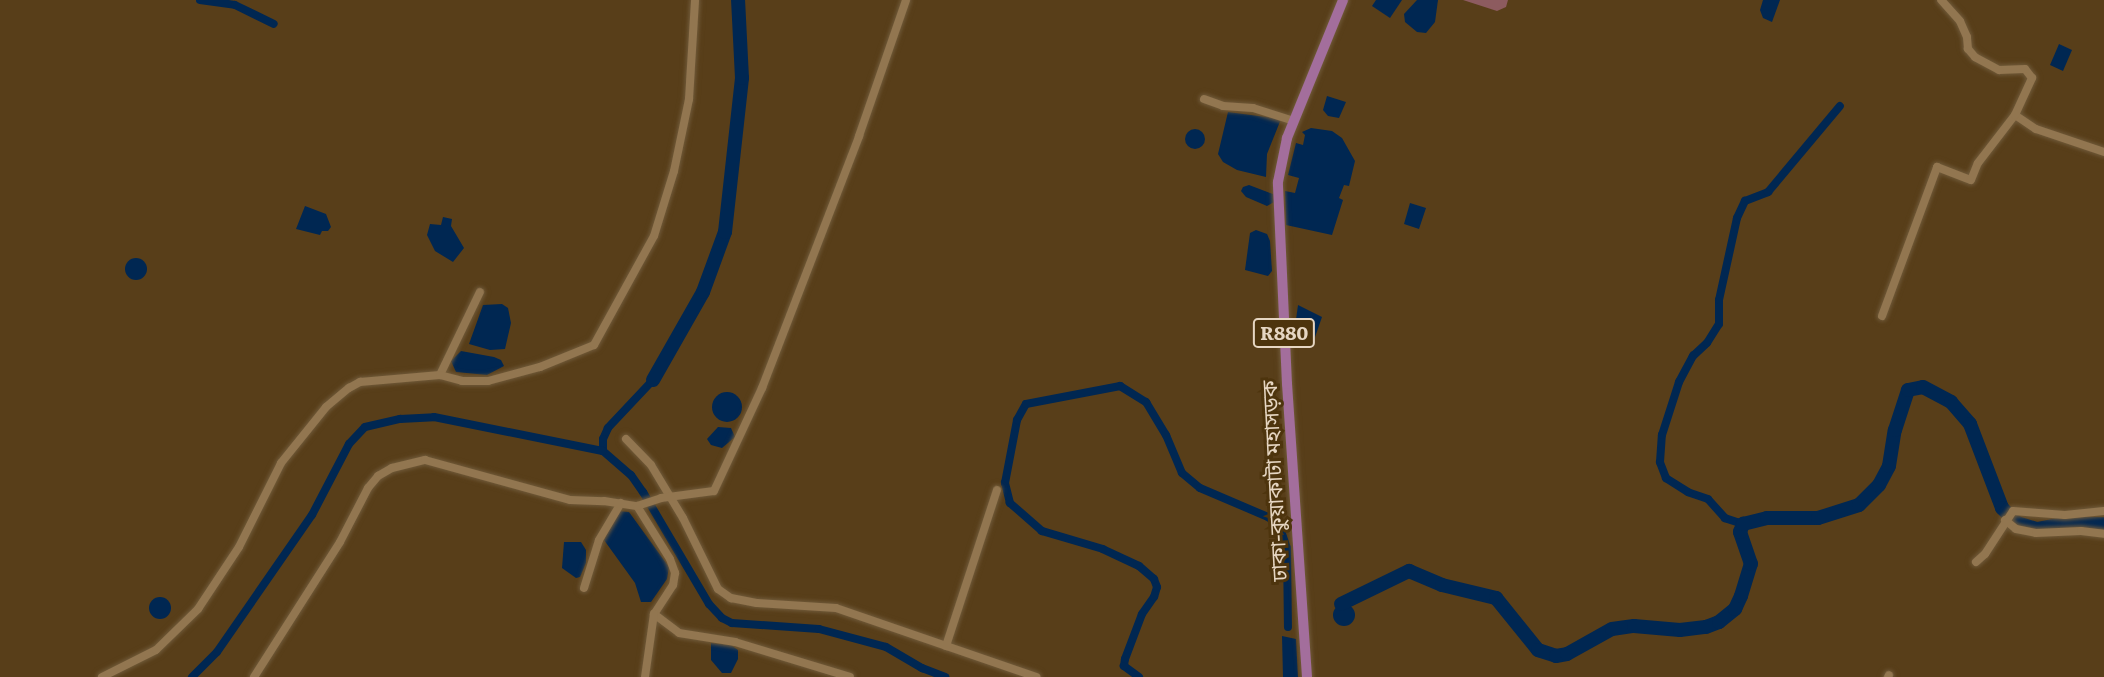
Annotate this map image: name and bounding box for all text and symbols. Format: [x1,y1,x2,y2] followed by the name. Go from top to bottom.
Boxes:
[1252,318,1316,348] road number: R880
[1255,380,1291,582] street label: ঢাকা-কুয়াকাটা মহাসড়ক

